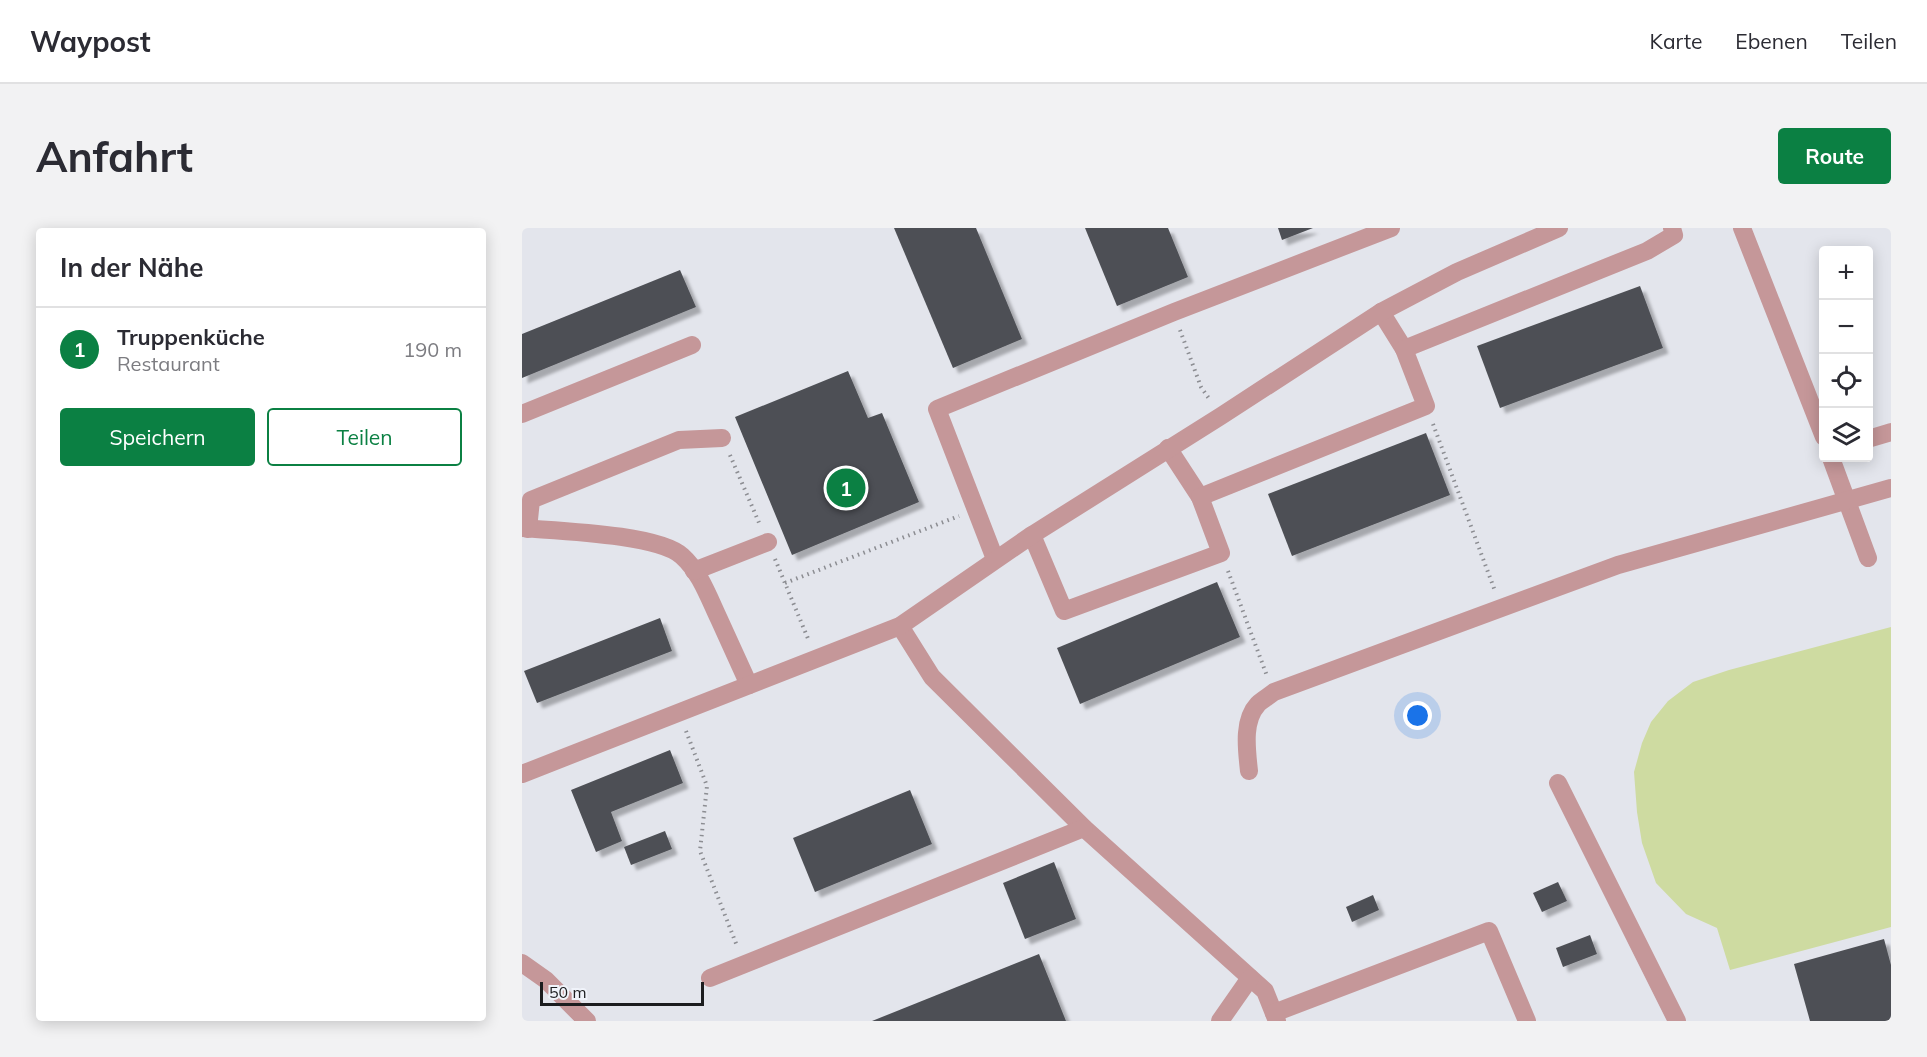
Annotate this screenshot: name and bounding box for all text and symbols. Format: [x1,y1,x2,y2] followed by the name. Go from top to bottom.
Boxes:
[30,24,151,59] text: Waypost
[1650,28,1702,54] text: Karte
[1735,28,1808,54] text: Ebenen
[1841,28,1897,54] text: Teilen
[1778,128,1891,184] button: Route
[36,130,193,183] text: Anfahrt
[1819,246,1873,462] map controls
[1819,246,1873,300] button: +
[60,251,204,284] text: In der Nähe
[1819,300,1873,354] button: −
[117,323,265,351] text: Truppenküche
[74,337,86,362] text: 1
[403,337,462,362] text: 190 m
[117,351,220,376] text: Restaurant
[1819,354,1873,408] button: locate
[60,408,255,466] button: Speichern
[267,408,462,466] button: Teilen
[1819,408,1873,462] button: layers
[826,466,866,510] pin: 1
[1403,701,1432,730] your location
[540,979,704,1006] scale bar
[549,982,586,1002] text: 50 m

